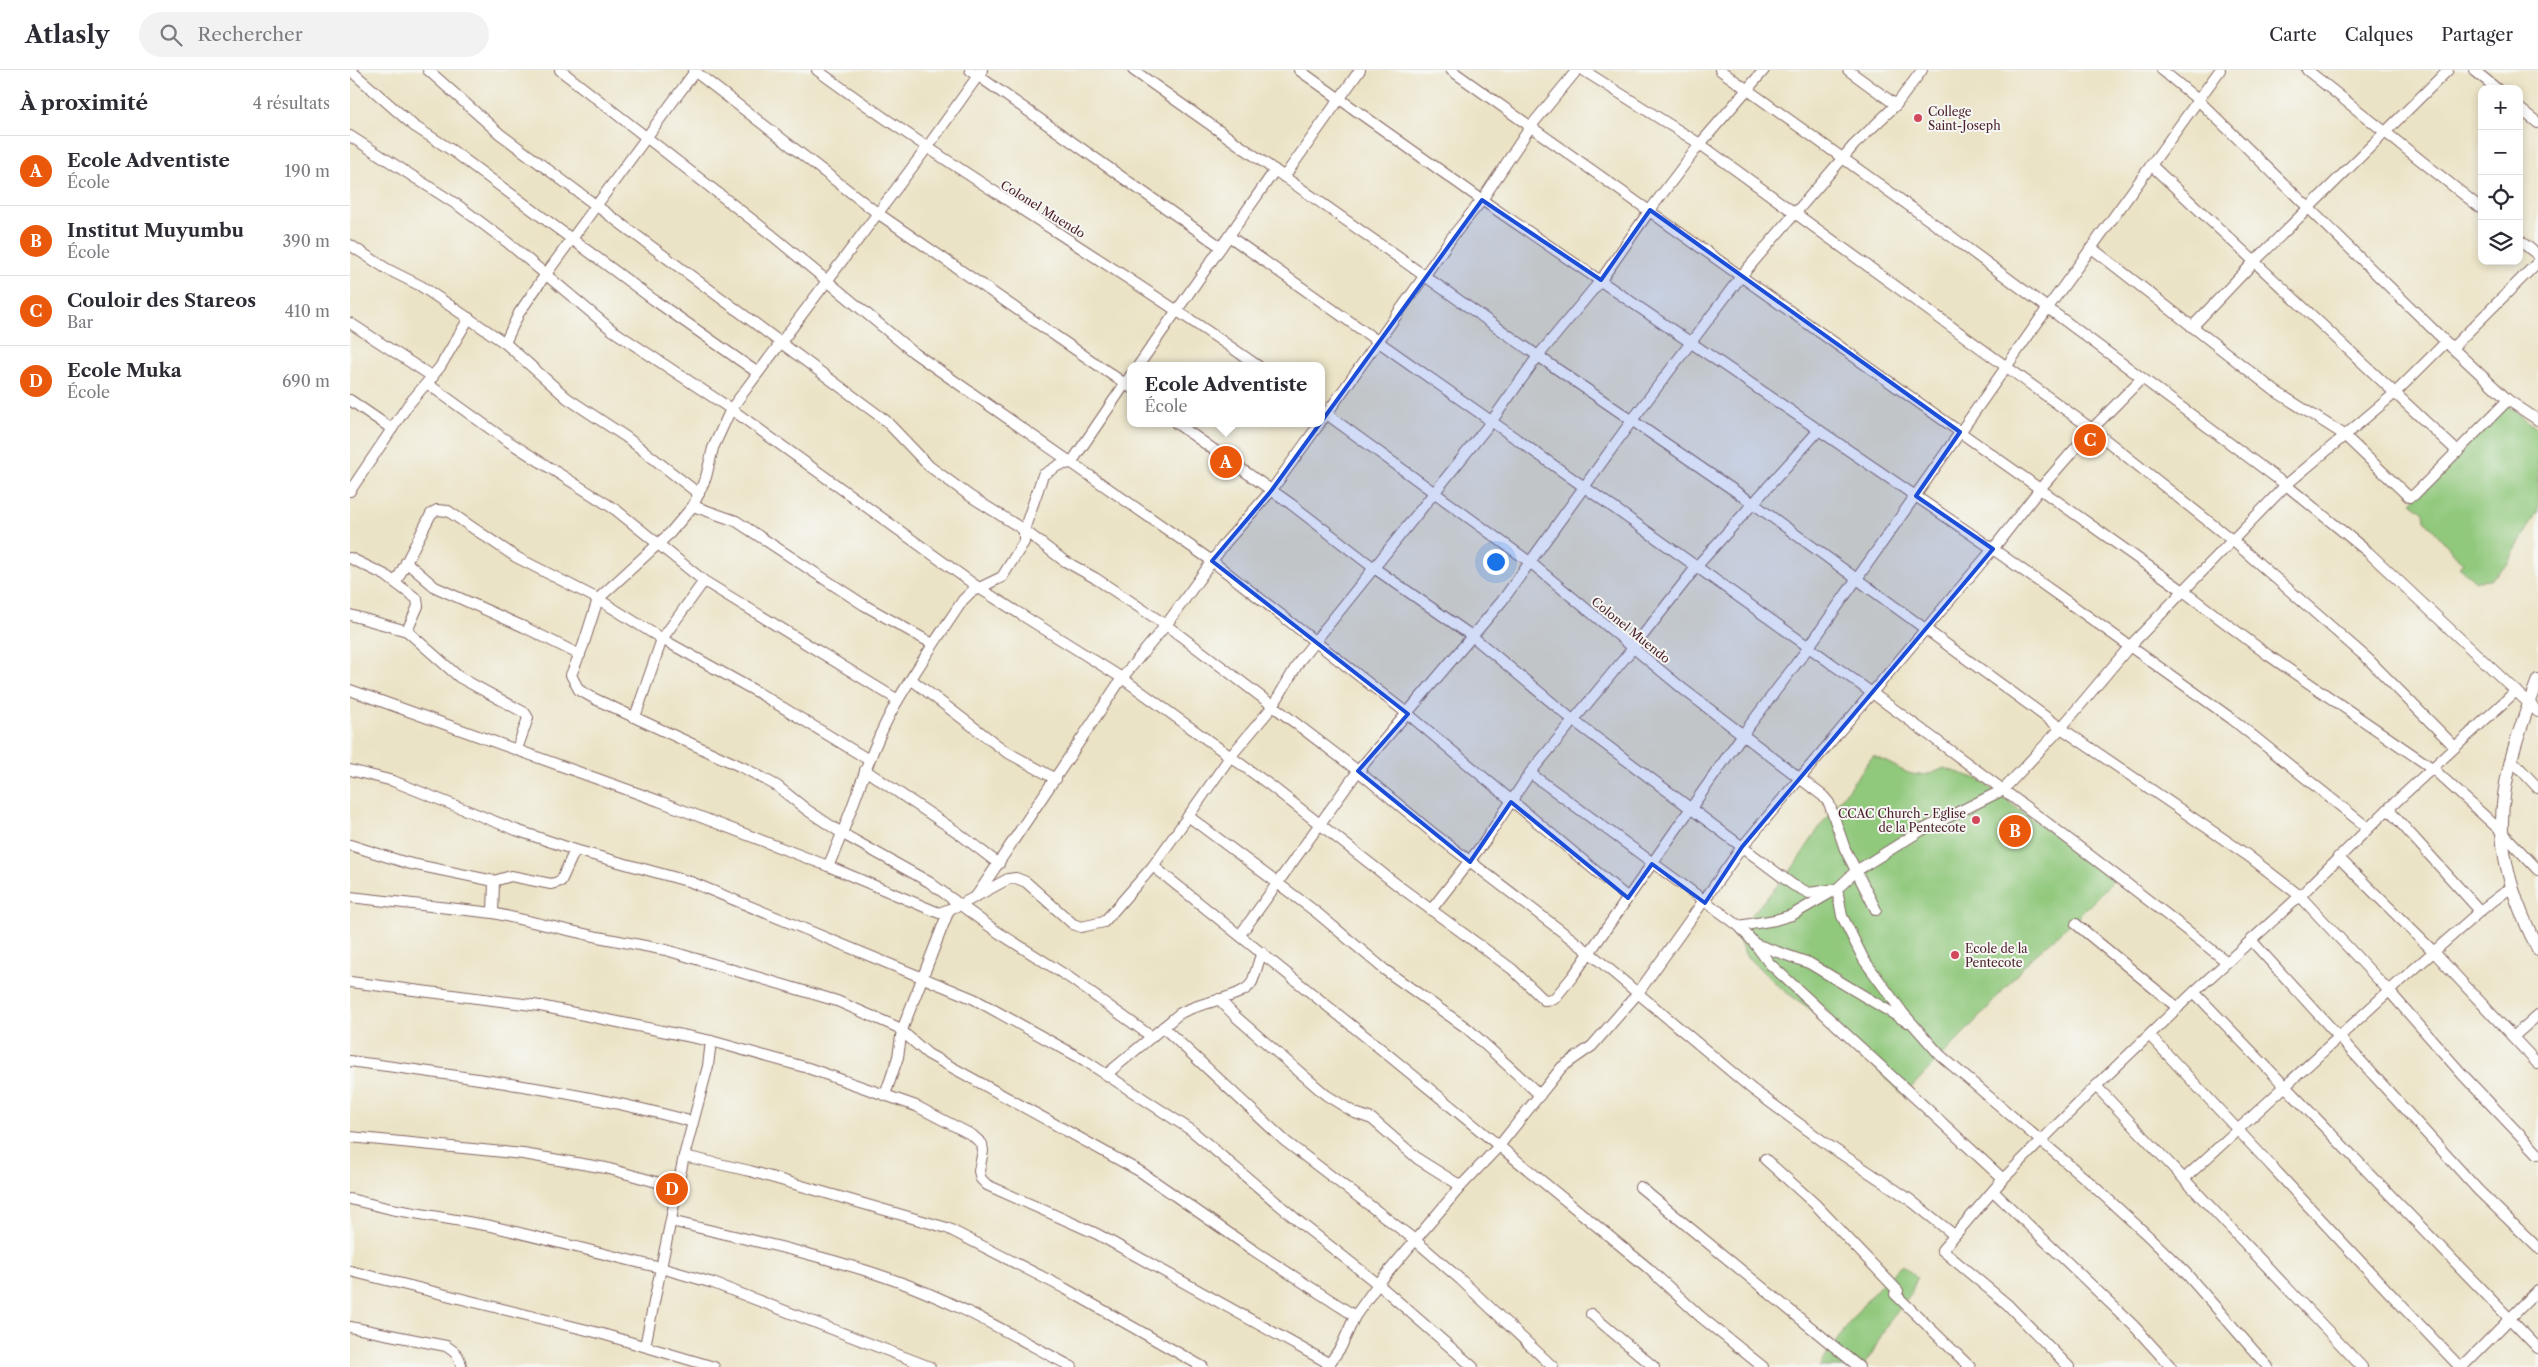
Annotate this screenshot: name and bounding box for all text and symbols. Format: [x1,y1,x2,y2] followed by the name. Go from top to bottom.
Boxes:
[139,12,489,57] search box
[25,20,109,49] text: Atlasly
[157,21,185,49] icon: search
[197,23,303,46] text: Rechercher
[2269,24,2317,46] text: Carte
[2345,24,2413,46] text: Calques
[2441,24,2513,46] text: Partager
[2478,85,2523,265] map controls
[2478,85,2523,130] button: +
[20,90,148,115] text: À proximité
[253,93,330,113] text: 4 résultats
[1928,104,2001,133] place label: College Saint-Joseph
[1912,112,1924,124] marker: College Saint-Joseph
[2478,130,2523,175] button: −
[67,149,230,172] text: Ecole Adventiste
[30,161,42,181] text: A
[285,161,330,181] text: 190 m
[67,172,110,192] text: École
[2478,175,2523,220] button: locate
[998,177,1088,241] street label: Colonel Muendo
[67,219,244,242] text: Institut Muyumbu
[2478,220,2523,265] button: layers
[30,231,42,251] text: B
[283,231,330,251] text: 390 m
[67,242,110,262] text: École
[67,289,256,312] text: Couloir des Stareos
[30,301,42,321] text: C
[285,301,330,321] text: 410 m
[67,312,93,332] text: Bar
[67,359,182,382] text: Ecole Muka
[1127,362,1325,427] popup
[29,371,43,391] text: D
[282,371,330,391] text: 690 m
[1145,373,1307,396] text: Ecole Adventiste
[67,382,110,402] text: École
[1145,396,1188,416] text: École
[2074,421,2106,459] pin: C
[1210,443,1242,481] pin: A
[1483,549,1509,575] your location
[1589,594,1673,666] street label: Colonel Muendo
[1838,806,1966,835] place label: CCAC Church - Eglise de la Pentecote
[1999,812,2031,850] pin: B
[1970,814,1982,826] marker: CCAC Church - Eglise de la Pentecote
[1965,941,2028,970] place label: Ecole de la Pentecote
[1949,949,1961,961] marker: Ecole de la Pentecote
[656,1170,688,1208] pin: D

